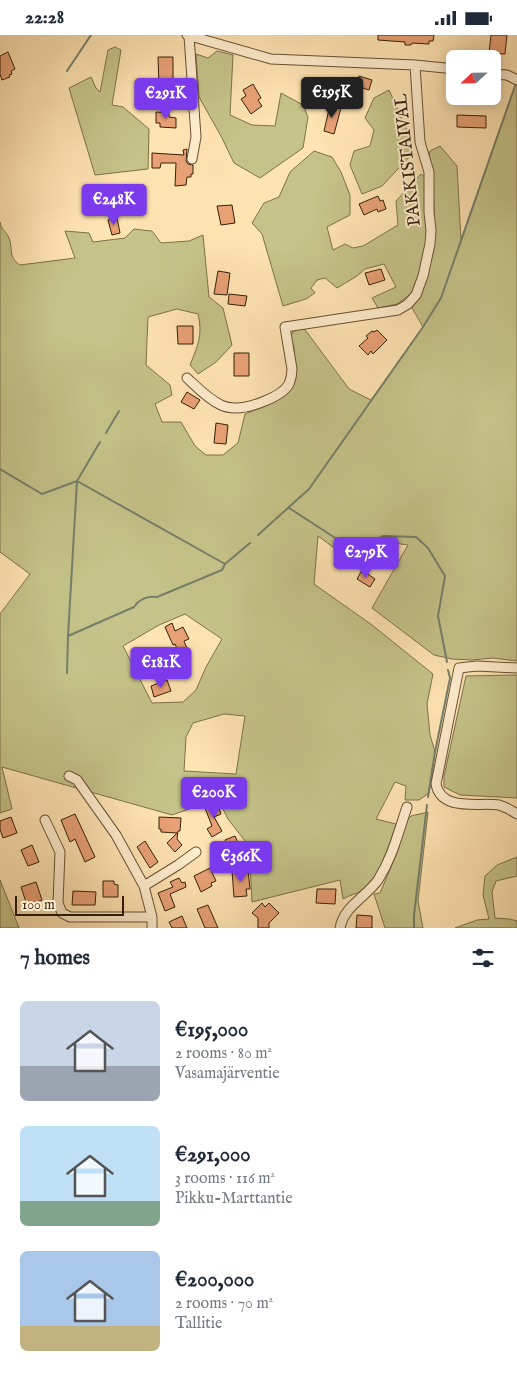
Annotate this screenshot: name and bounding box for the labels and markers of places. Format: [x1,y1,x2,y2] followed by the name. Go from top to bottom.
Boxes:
[131,77,201,120] pin: €291K
[297,77,367,119] pin: €195K
[79,183,149,226] pin: €248K
[331,537,401,579] pin: €279K
[126,647,196,689] pin: €181K
[179,777,249,819] pin: €200K
[206,841,276,883] pin: €366K

